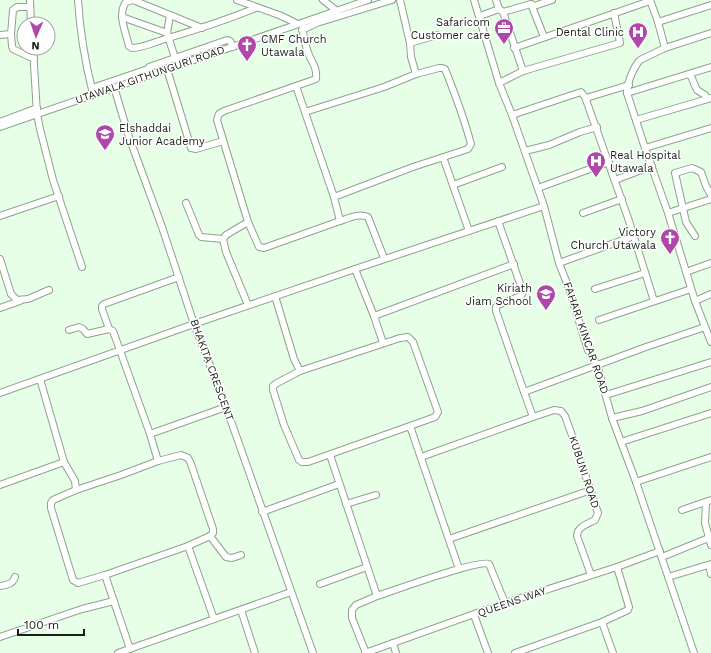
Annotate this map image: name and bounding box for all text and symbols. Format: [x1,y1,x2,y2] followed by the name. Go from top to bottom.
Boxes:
[16,16,56,56] north arrow
[411,16,490,42] place label: Safaricom Customer care
[493,17,515,45] office icon: Safaricom Customer care
[627,21,649,49] hospital icon: Dental Clinic
[556,26,624,39] place label: Dental Clinic
[261,33,327,59] place label: CMF Church Utawala
[236,34,258,62] church icon: CMF Church Utawala
[31,39,40,52] text: N
[74,43,226,107] street label: UTAWALA GITHUNGURI ROAD
[119,122,205,148] place label: Elshaddai Junior Academy
[94,123,116,151] school or university icon: Elshaddai Junior Academy
[610,149,681,175] place label: Real Hospital Utawala
[585,150,607,178] hospital icon: Real Hospital Utawala
[570,226,656,252] place label: Victory Church Utawala
[659,227,681,255] church icon: Victory Church Utawala
[561,280,611,396] street label: FAHARI KINCAR ROAD
[466,282,533,308] place label: Kiriath Jiam School
[535,283,557,311] school or university icon: Kiriath Jiam School
[188,317,237,423] street label: BHAKITA CRESCENT
[566,434,602,510] street label: KUBUNI ROAD
[476,584,549,620] street label: QUEENS WAY
[18,611,84,637] scale bar
[24,618,59,632] text: 100 m

